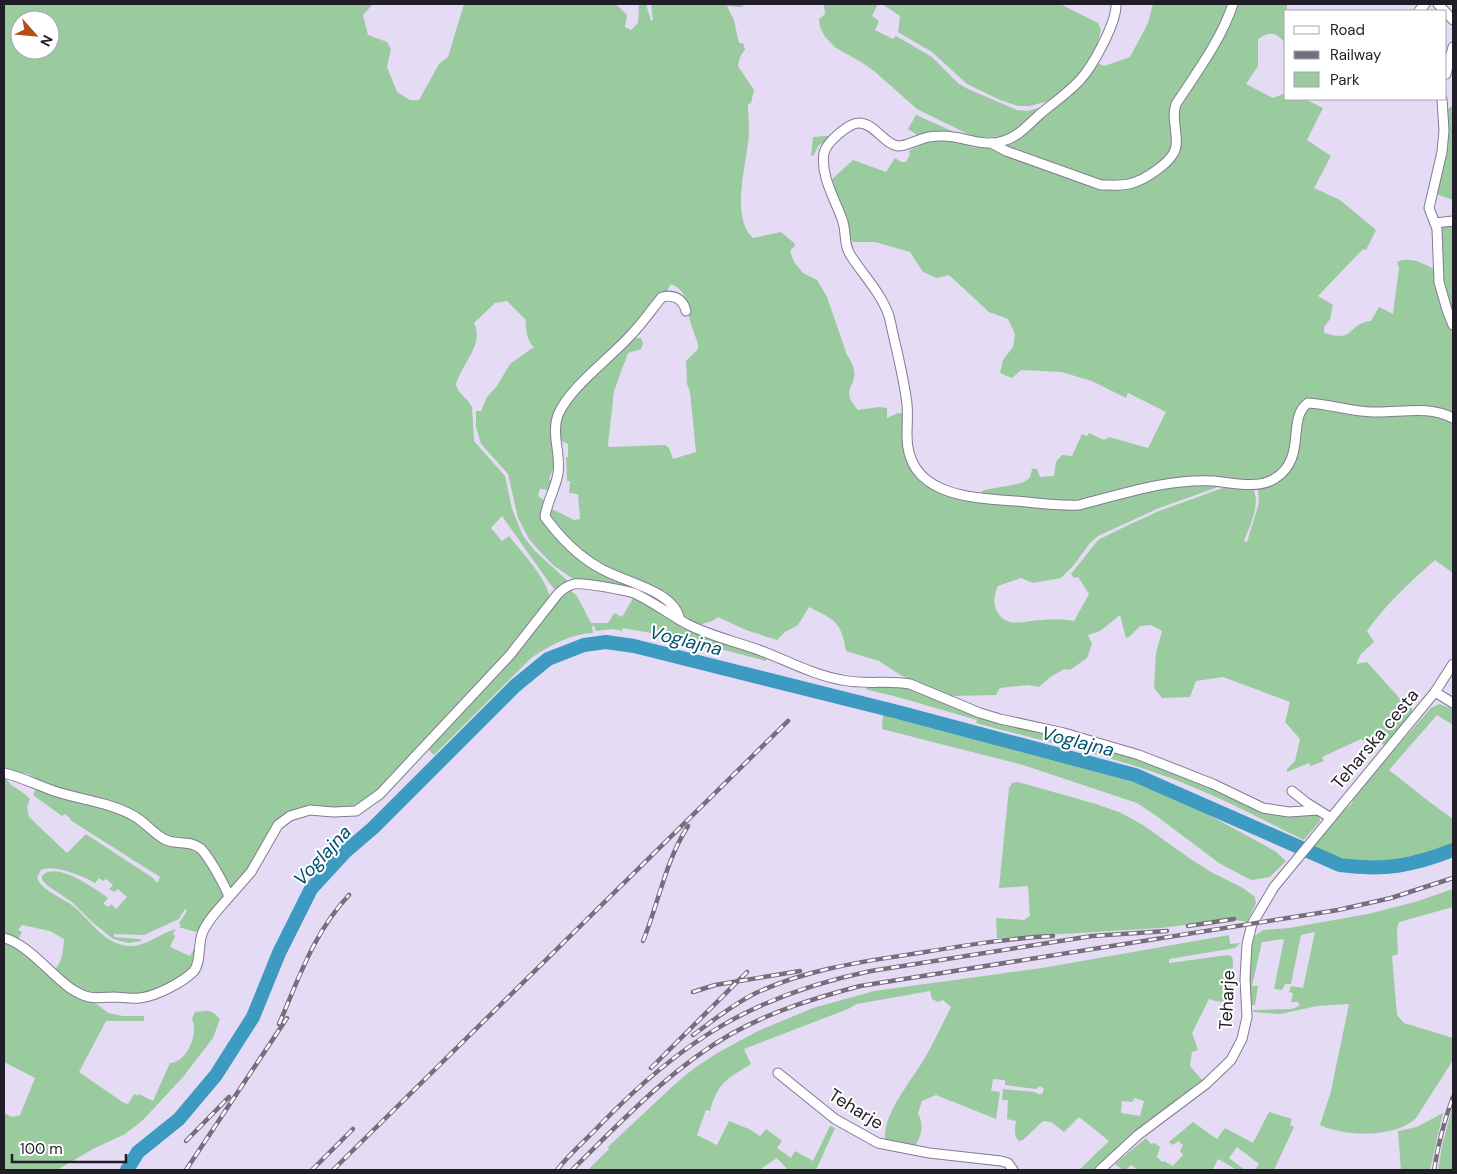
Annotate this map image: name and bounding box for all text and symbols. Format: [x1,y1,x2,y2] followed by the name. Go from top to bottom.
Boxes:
[10,10,60,60] north arrow
[1284,10,1447,100] legend
[1330,20,1365,40] text: Road
[36,32,57,50] text: N
[1330,45,1382,65] text: Railway
[1330,70,1360,90] text: Park
[647,619,725,662] water label: Voglajna
[1326,684,1424,794] street label: Teharska cesta
[1039,720,1117,763] water label: Voglajna
[288,820,357,891] water label: Voglajna
[1213,969,1241,1031] street label: Teharje
[824,1083,888,1135] street label: Teharje
[12,1132,126,1164] scale bar
[20,1139,63,1159] text: 100 m

